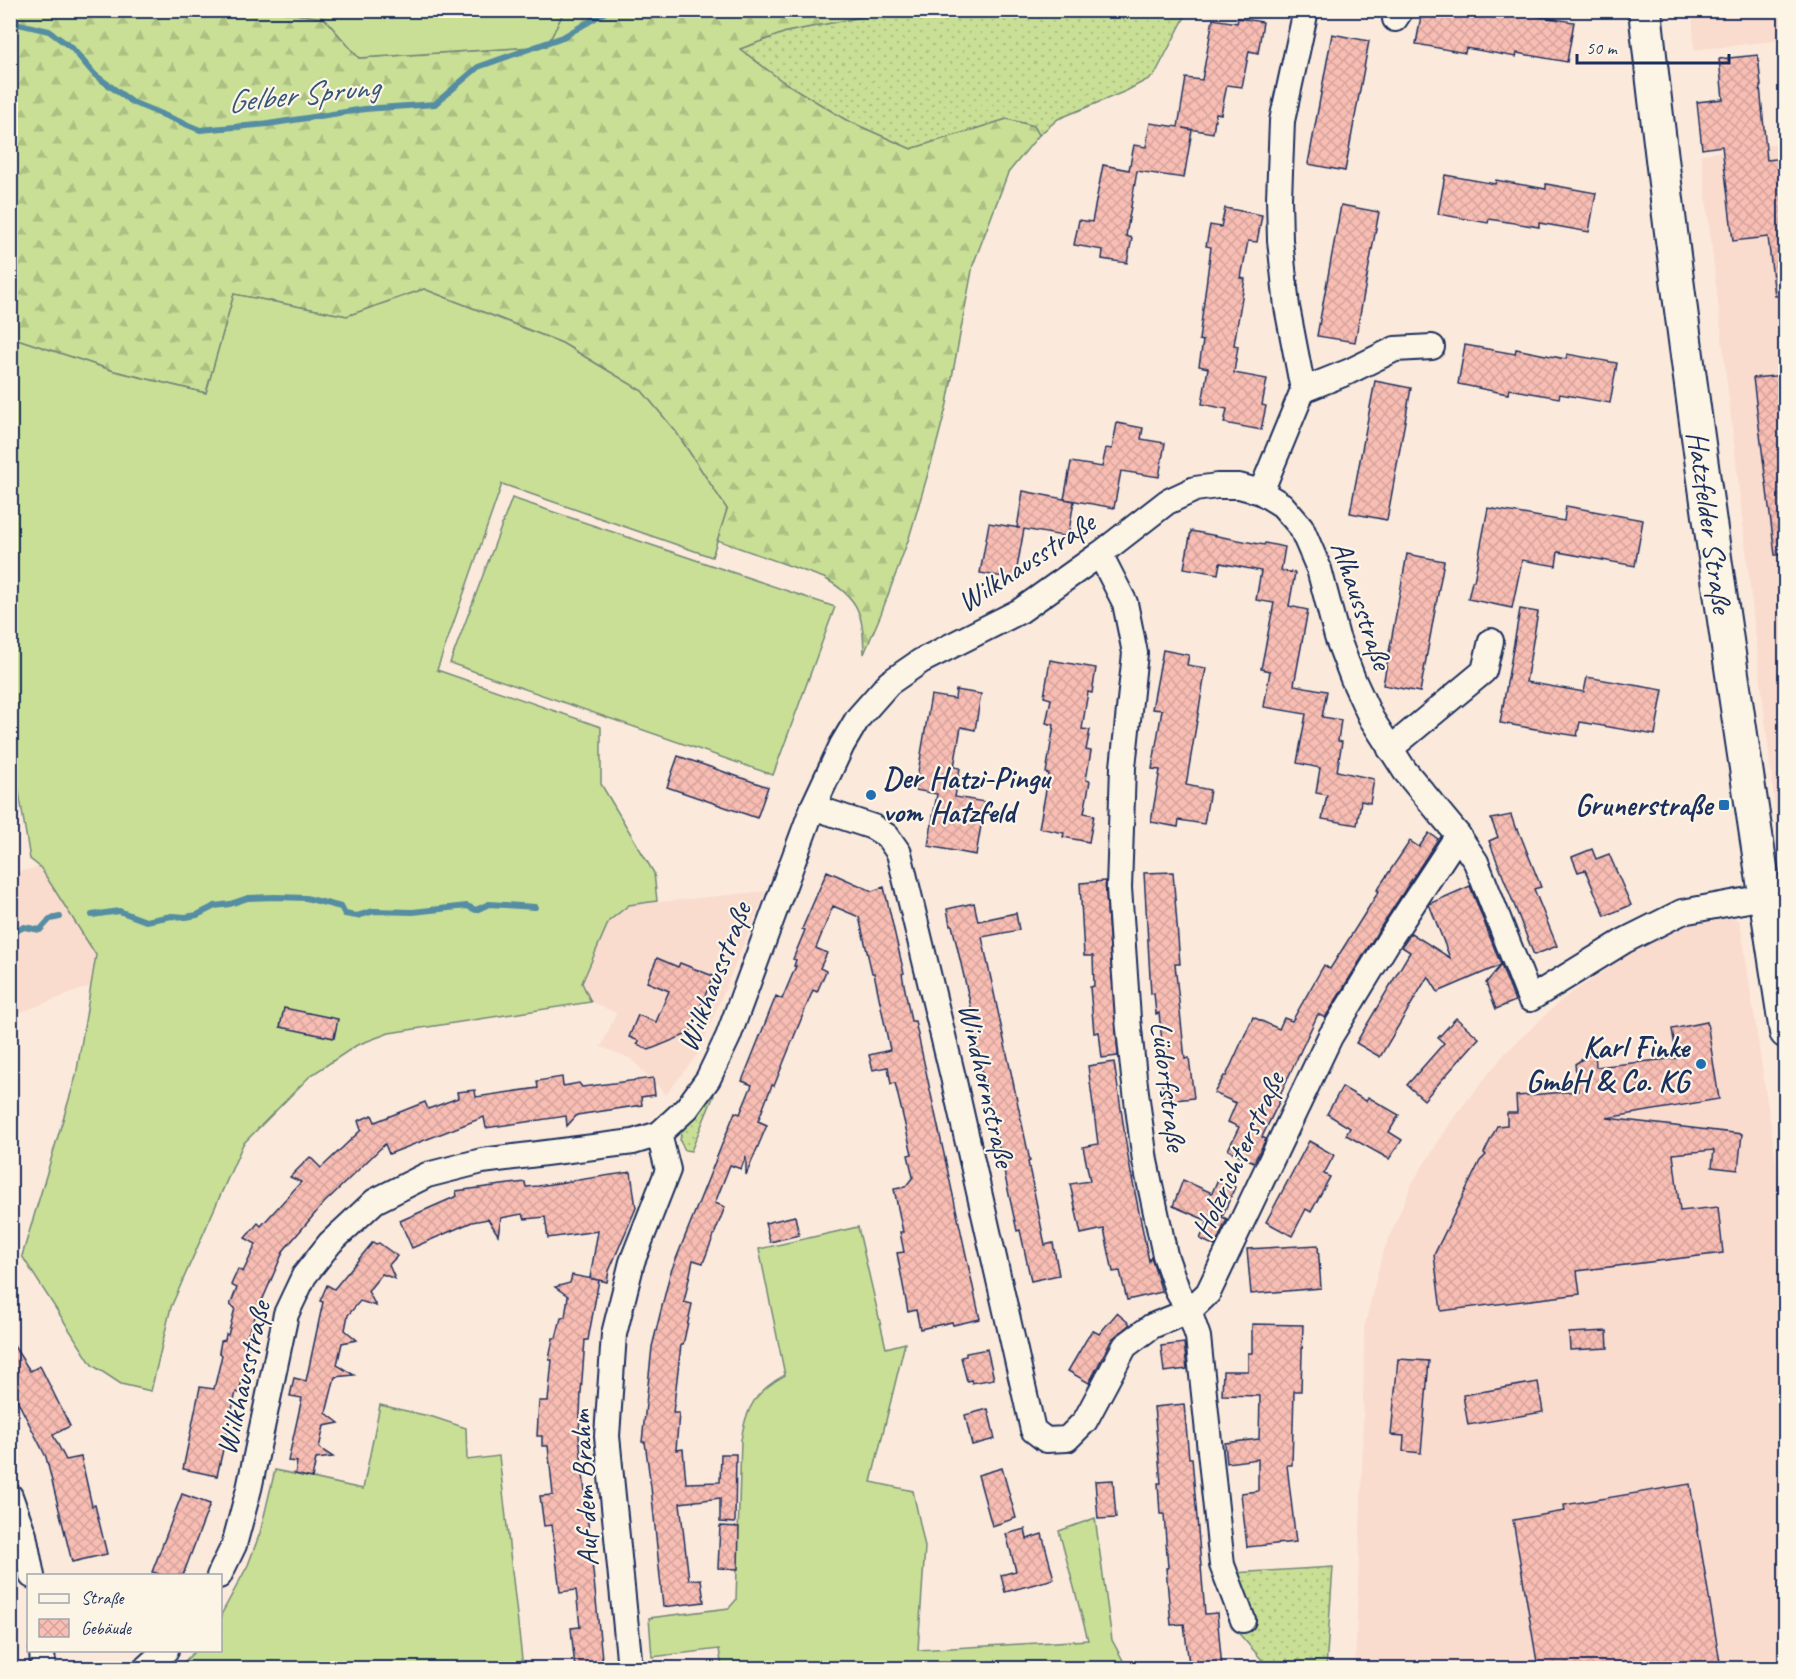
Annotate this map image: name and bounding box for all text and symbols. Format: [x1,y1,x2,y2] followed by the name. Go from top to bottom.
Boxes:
[1577,27,1728,65] scale bar
[1586,37,1619,59] text: 50 m
[225,65,384,122] water label: Gelber Sprung
[1678,429,1742,618] street label: Hatzfelder Straße
[950,502,1104,621] street label: Wilkhausstraße
[1322,536,1402,676] street label: Alhausstraße
[883,759,1052,831] place label: Der Hatzi-Pingu vom Hatzfeld
[1575,786,1715,824] place label: Grunerstraße
[864,788,878,802] marker: Der Hatzi-Pingu vom Hatzfeld
[1717,798,1731,812] marker: Grunerstraße
[668,895,761,1057] street label: Wilkhausstraße
[950,999,1025,1173] street label: Windhornstraße
[1142,1019,1196,1155] street label: Lüdorfstraße
[1526,1028,1693,1100] place label: Karl Finke GmbH & Co. KG
[1694,1057,1708,1071] marker: Karl Finke GmbH & Co. KG
[1183,1064,1294,1244] street label: Holzrichterstraße
[207,1295,280,1459] street label: Wilkhausstraße
[561,1407,607,1567] street label: Auf dem Brahm
[27,1574,222,1652] legend
[81,1587,125,1609] text: Straße
[81,1617,132,1639] text: Gebäude

